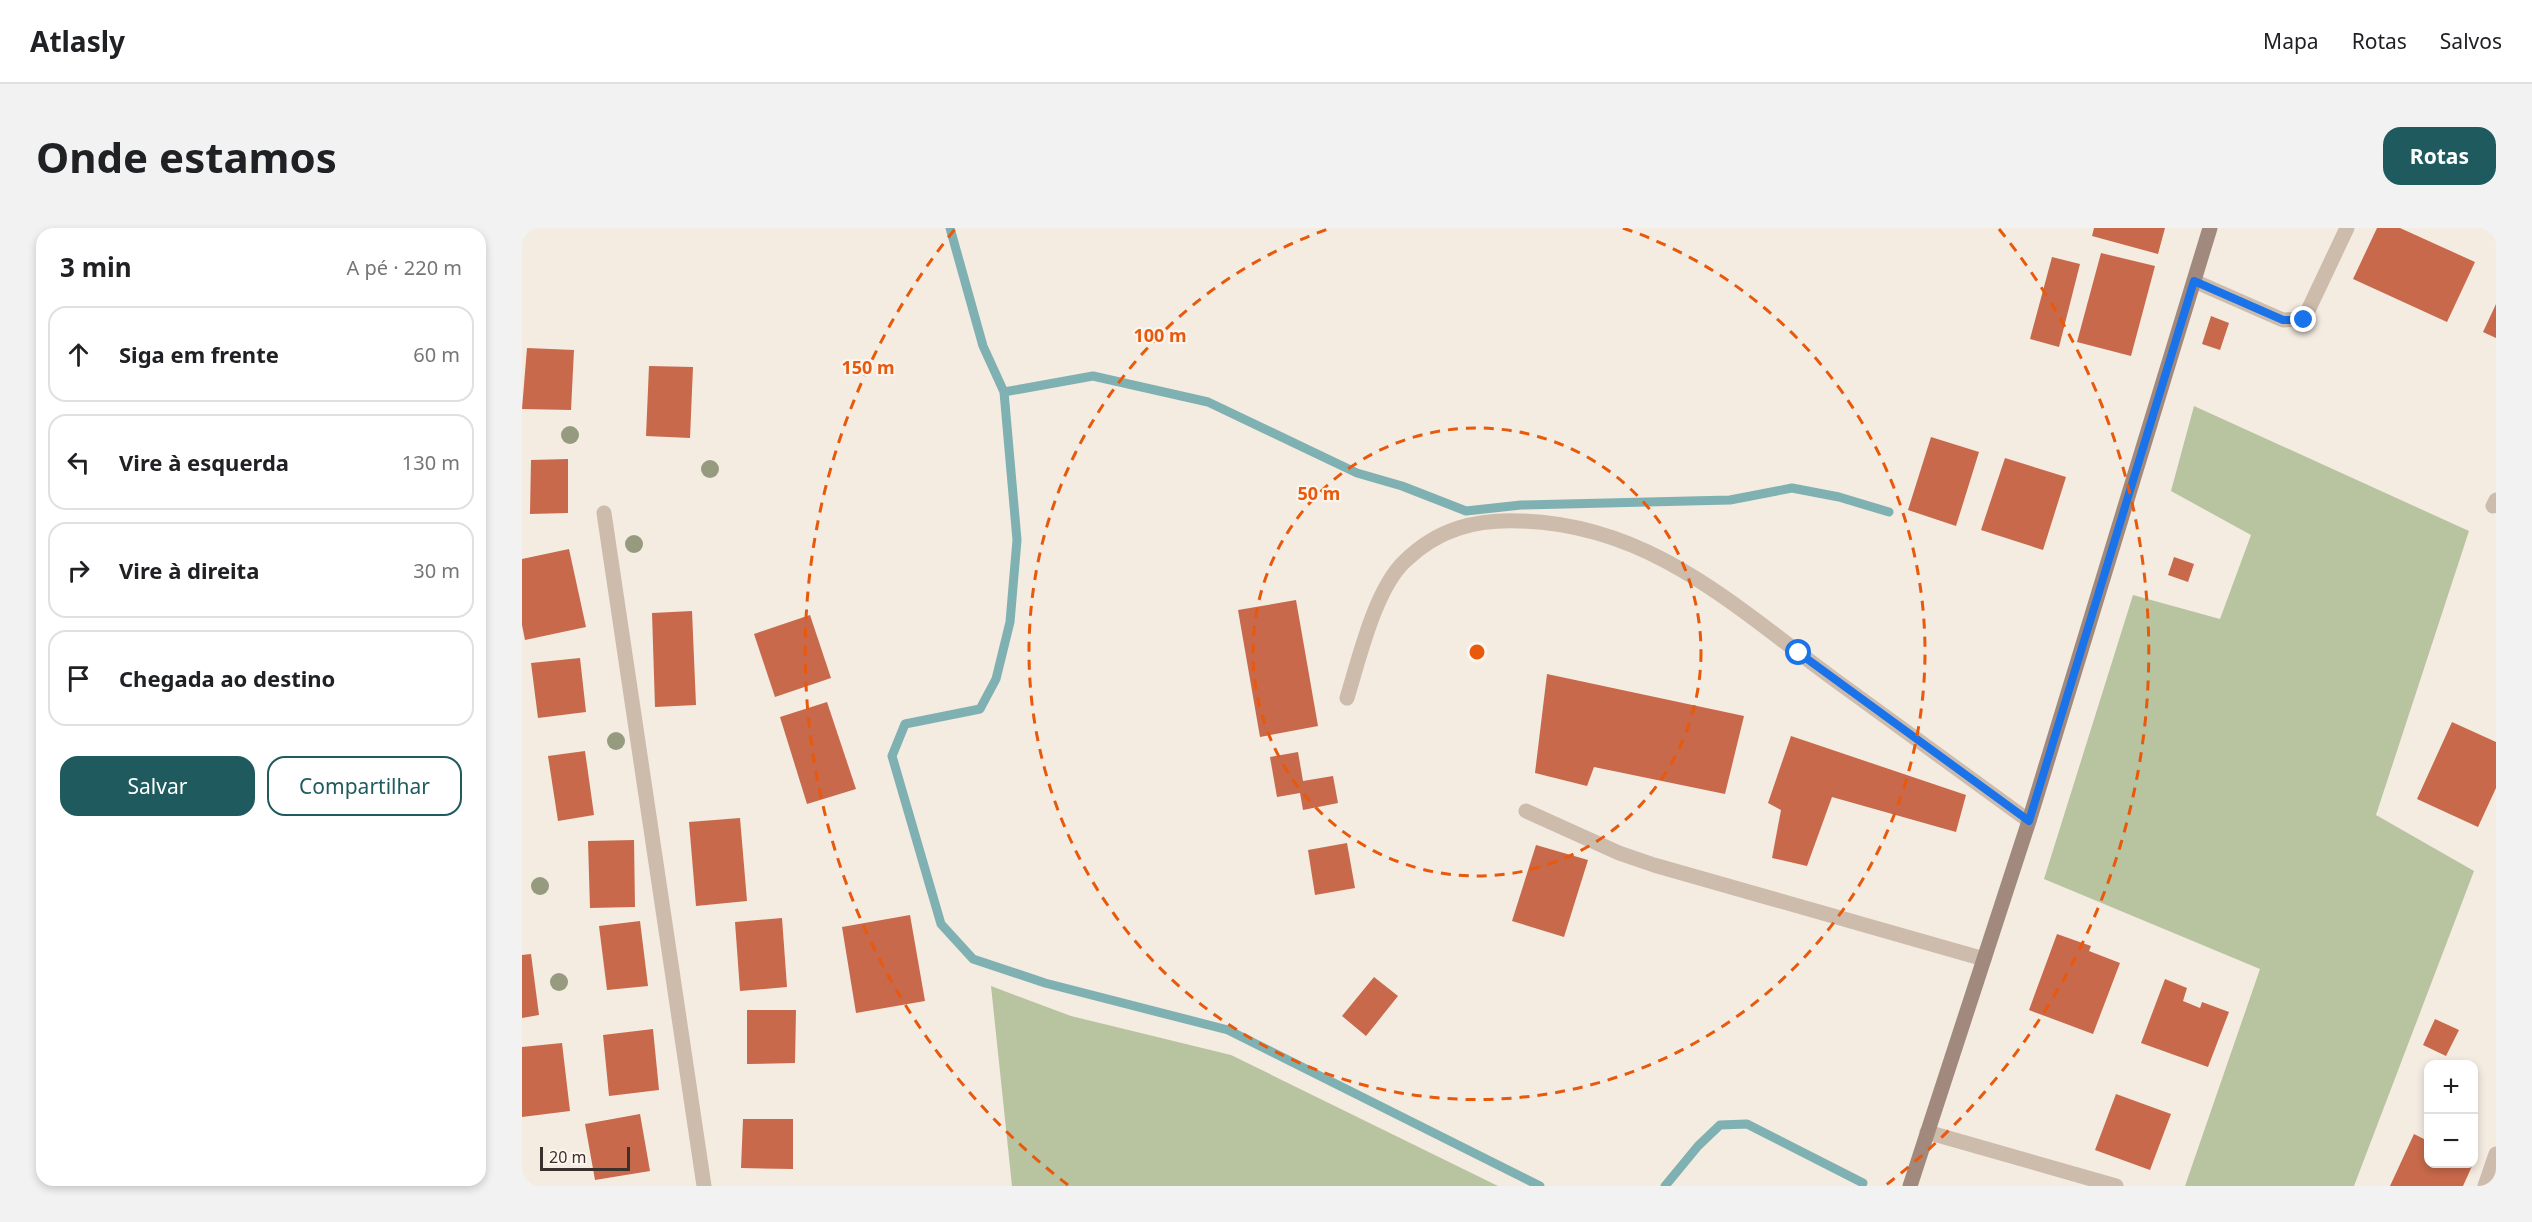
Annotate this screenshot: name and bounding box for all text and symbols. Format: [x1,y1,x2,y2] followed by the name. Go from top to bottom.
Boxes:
[30,22,125,60] text: Atlasly
[2263,27,2319,55] text: Mapa
[2352,27,2407,55] text: Rotas
[2440,27,2502,55] text: Salvos
[2383,127,2496,185] button: Rotas
[36,128,337,185] text: Onde estamos
[60,249,132,285] text: 3 min
[346,254,462,281] text: A pé · 220 m
[2290,306,2316,332] route end
[1133,323,1187,347] text: 100 m
[62,338,95,371] icon: ahead
[119,339,279,369] text: Siga em frente
[413,341,460,368] text: 60 m
[841,355,895,379] text: 150 m
[62,446,95,479] icon: left
[119,447,289,477] text: Vire à esquerda
[402,449,460,476] text: 130 m
[1298,481,1340,505] text: 50 m
[62,554,95,587] icon: right
[119,555,259,585] text: Vire à direita
[413,557,460,584] text: 30 m
[1785,639,1811,665] route start
[1467,642,1487,662] centre of rings
[62,662,95,695] icon: arrive
[119,663,335,693] text: Chegada ao destino
[60,756,255,816] button: Salvar
[267,756,462,816] button: Compartilhar
[2424,1060,2478,1168] map controls
[2424,1060,2478,1114] button: +
[2424,1114,2478,1168] button: −
[540,1144,630,1172] scale bar
[549,1146,586,1168] text: 20 m

